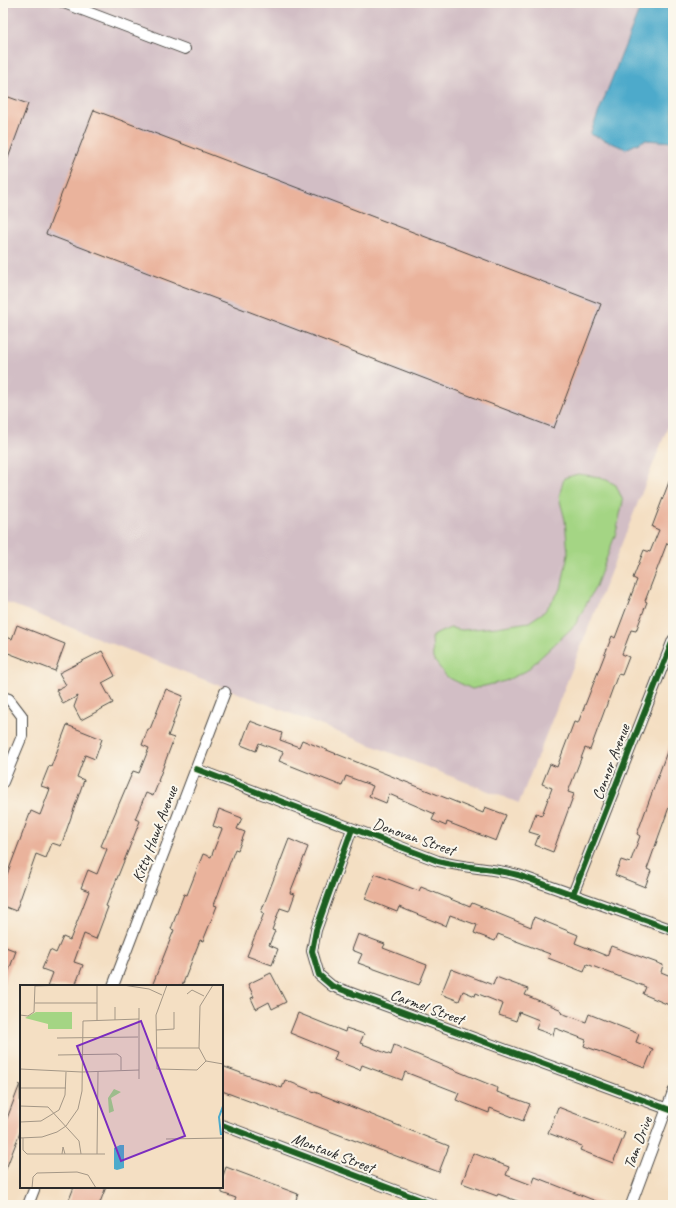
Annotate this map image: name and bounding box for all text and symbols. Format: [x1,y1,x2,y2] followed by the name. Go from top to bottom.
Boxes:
[587,720,635,803] street label: Connor Avenue
[128,782,183,885] street label: Kitty Hawk Avenue
[370,814,460,861] street label: Donovan Street
[388,984,469,1030] street label: Carmel Street
[20,985,223,1188] inset map
[619,1112,658,1172] street label: Tam Drive
[289,1128,380,1179] street label: Montauk Street

